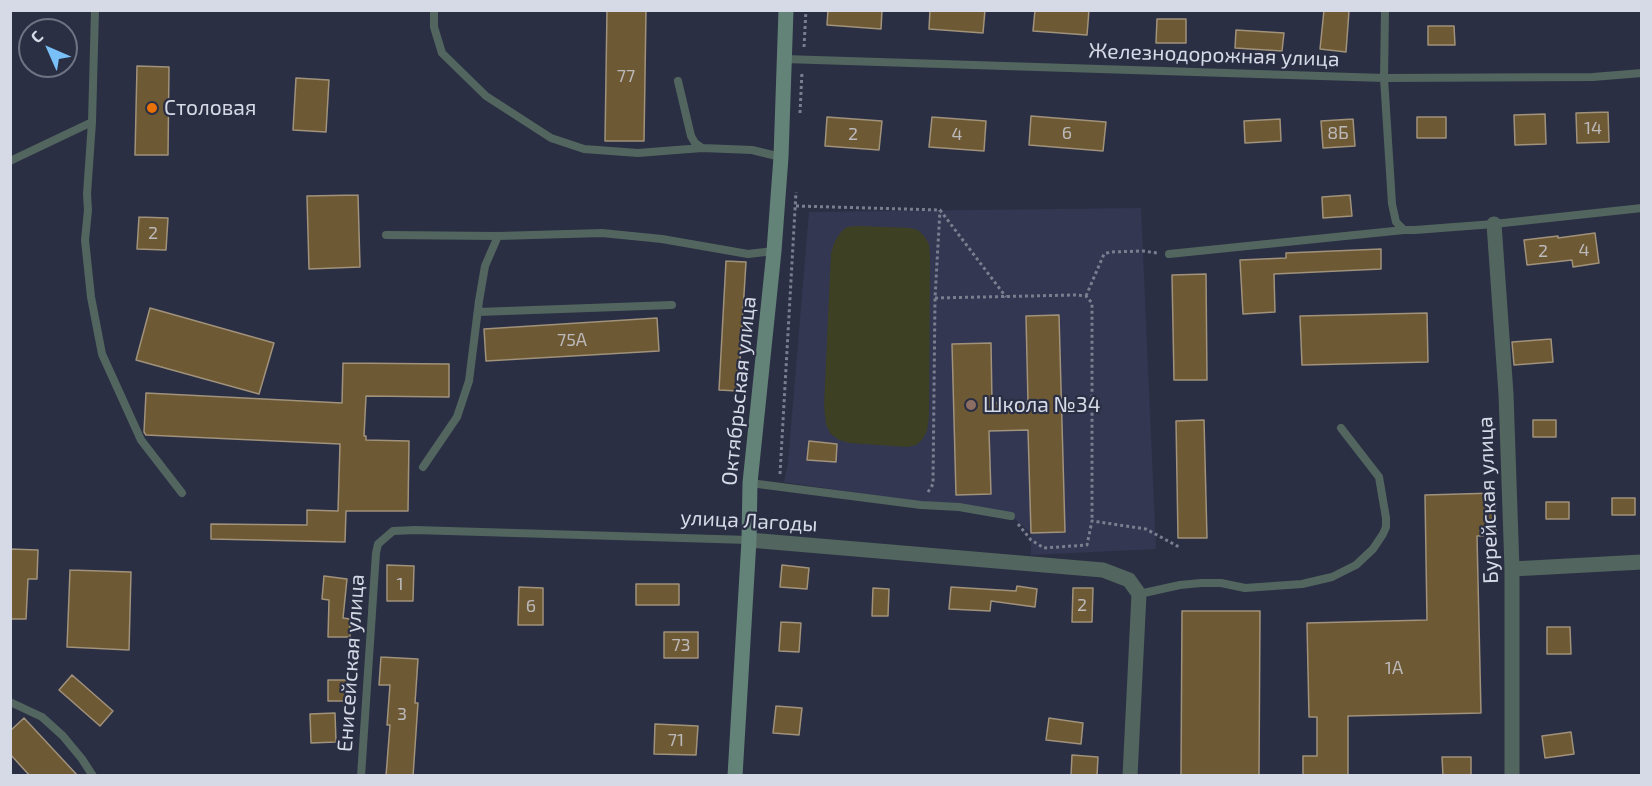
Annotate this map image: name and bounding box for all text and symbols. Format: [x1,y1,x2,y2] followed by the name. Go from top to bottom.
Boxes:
[18,18,78,78] north arrow
[26,26,46,46] text: С
[1088,38,1340,72] street label: Железнодорожная улица
[617,65,635,87] house number: 77
[164,95,256,121] place label: Столовая
[145,101,159,115] marker: Столовая
[1584,117,1602,139] house number: 14
[1062,122,1072,144] house number: 6
[1327,122,1349,144] house number: 8Б
[848,123,858,145] house number: 2
[951,123,963,145] house number: 4
[148,222,158,244] house number: 2
[1578,239,1590,261] house number: 4
[1538,240,1548,262] house number: 2
[717,295,761,487] street label: Октябрьская улица
[557,329,587,351] house number: 75А
[983,392,1101,418] place label: Школа №34
[964,398,978,412] marker: Школа №34
[1472,416,1504,584] street label: Бурейская улица
[680,505,818,537] street label: улица Лагоды
[332,573,370,753] street label: Енисейская улица
[396,573,404,595] house number: 1
[1077,594,1087,616] house number: 2
[526,595,536,617] house number: 6
[671,634,691,656] house number: 73
[1385,657,1403,679] house number: 1А
[397,703,407,725] house number: 3
[668,729,684,751] house number: 71

